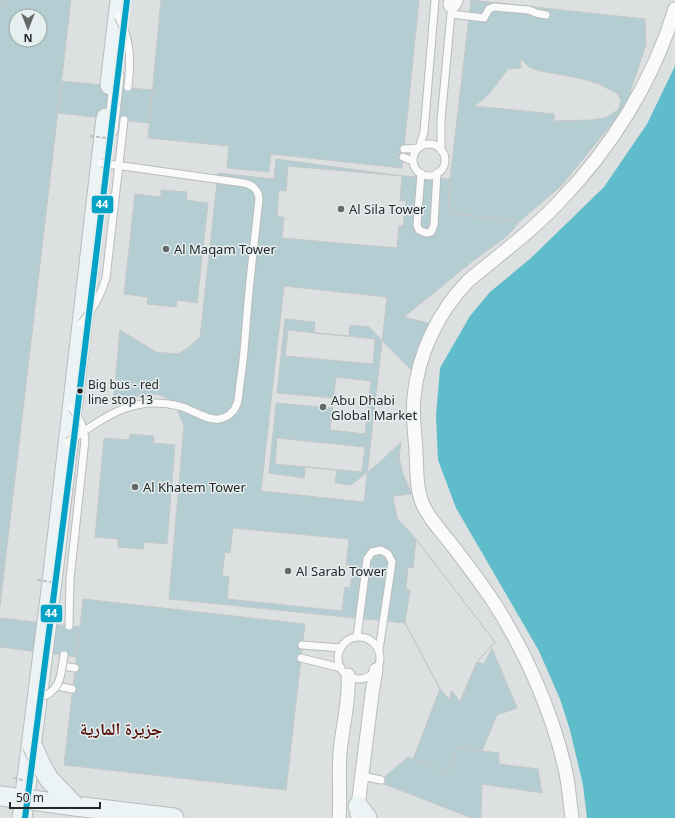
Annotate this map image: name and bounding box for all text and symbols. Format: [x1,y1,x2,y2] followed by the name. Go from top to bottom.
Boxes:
[8,8,48,48] north arrow
[24,31,32,46] text: N
[91,195,114,214] line badge: 44
[96,196,109,211] text: 44
[349,200,426,218] place label: Al Sila Tower
[336,204,346,214] marker: Al Sila Tower
[174,240,276,258] place label: Al Maqam Tower
[161,244,171,254] marker: Al Maqam Tower
[88,376,159,408] place label: Big bus - red line stop 13
[75,386,85,396] marker: Big bus - red line stop 13
[331,391,417,424] place label: Abu Dhabi Global Market
[318,402,328,412] marker: Abu Dhabi Global Market
[143,478,246,496] place label: Al Khatem Tower
[130,482,140,492] marker: Al Khatem Tower
[296,562,387,580] place label: Al Sarab Tower
[283,566,293,576] marker: Al Sarab Tower
[40,604,63,623] line badge: 44
[45,605,58,620] text: 44
[80,717,162,740] district label: جزيرة المارية
[10,784,100,810] scale bar
[16,789,44,806] text: 50 m

